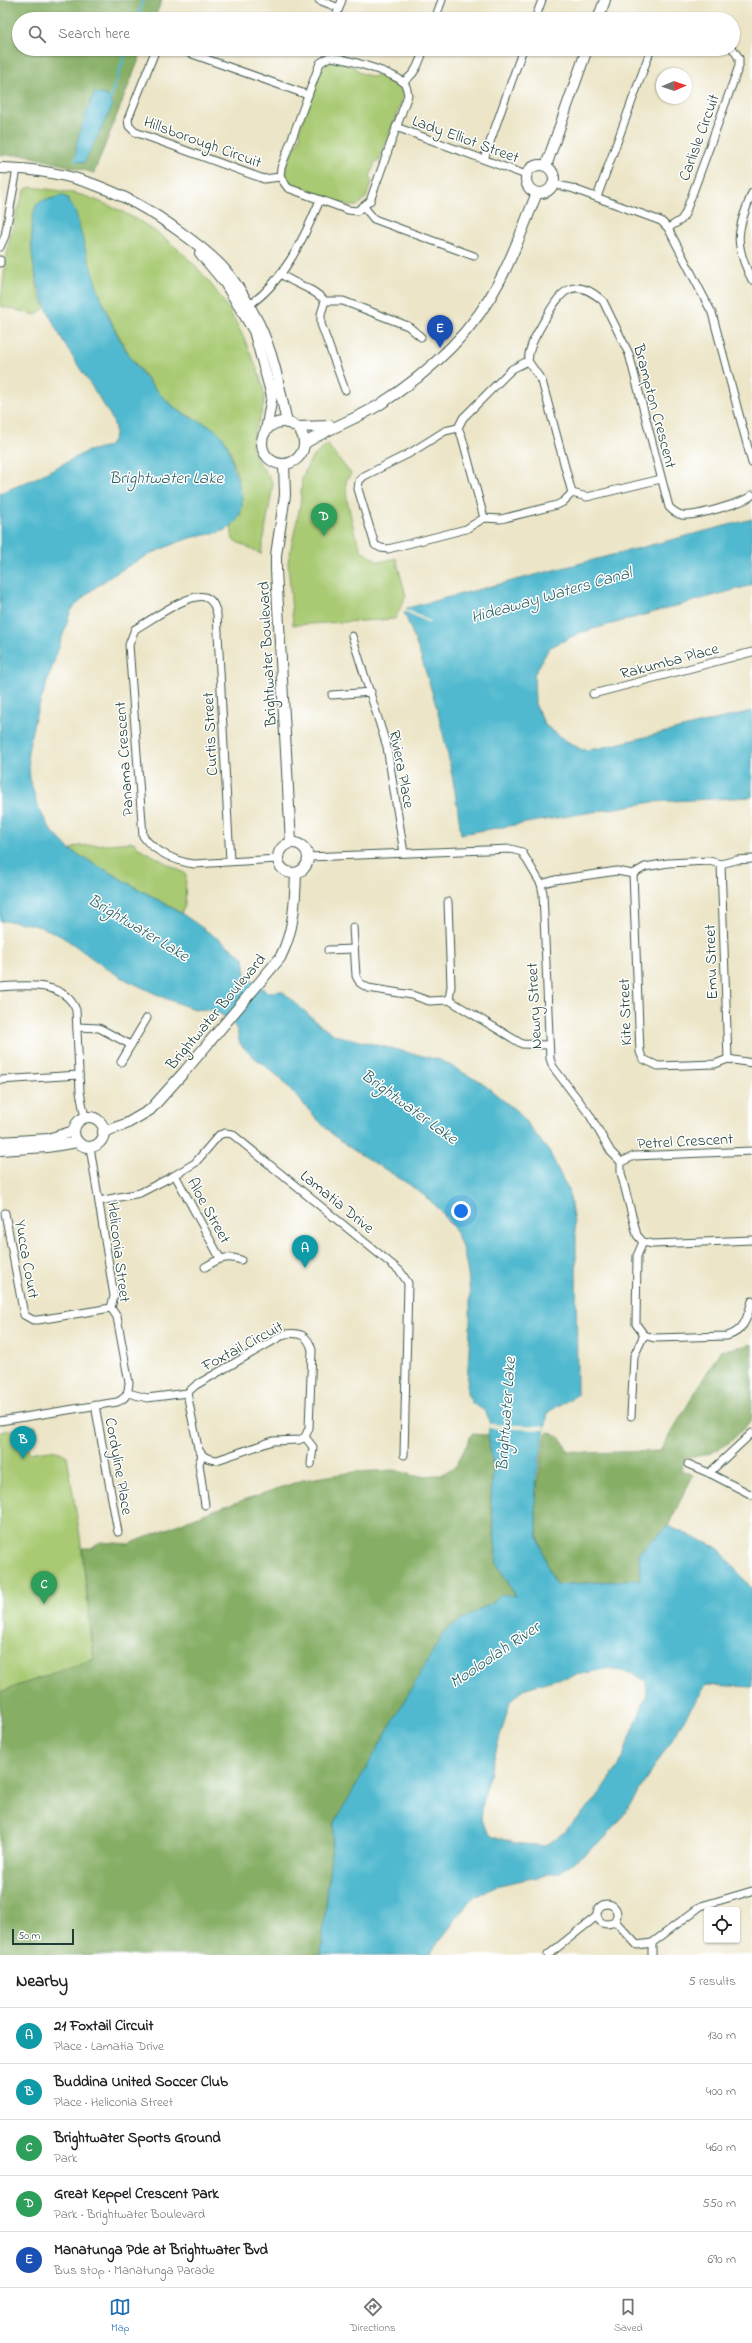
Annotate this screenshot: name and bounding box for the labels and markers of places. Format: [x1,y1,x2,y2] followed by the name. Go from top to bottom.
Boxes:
[427,315,453,348] pin: E
[311,503,337,536] pin: D
[292,1235,318,1268] pin: A
[10,1426,36,1459] pin: B
[31,1571,57,1604] pin: C

